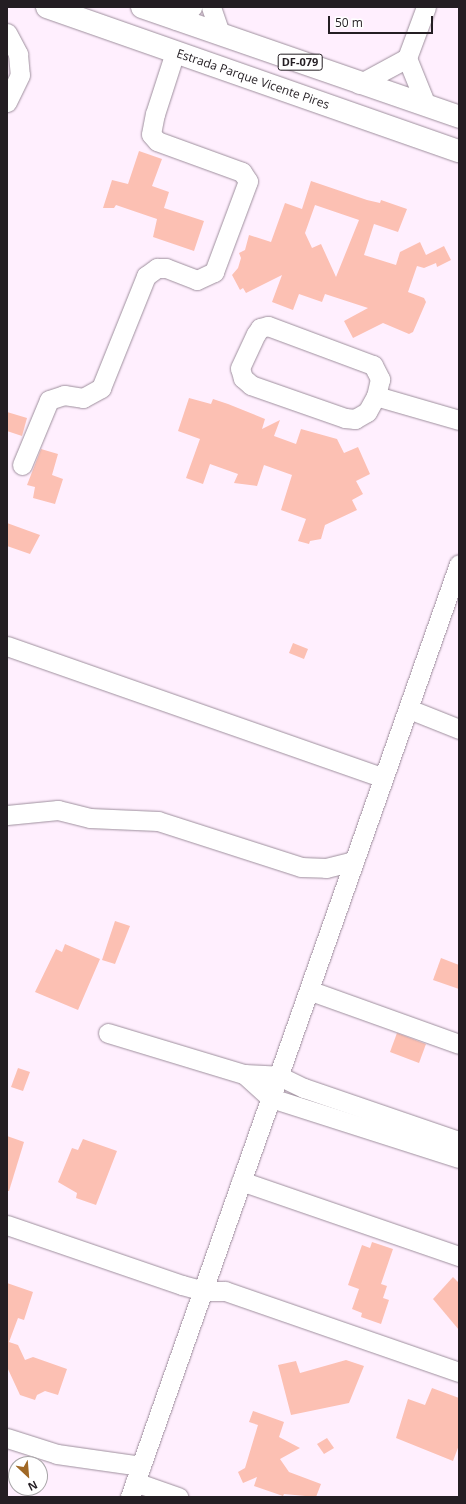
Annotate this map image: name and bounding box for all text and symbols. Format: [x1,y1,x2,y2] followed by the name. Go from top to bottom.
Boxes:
[330,8,435,34] scale bar
[335,14,363,31] text: 50 m
[175,46,331,112] street label: Estrada Parque Vicente Pires
[277,53,323,71] road number: DF-079
[8,1456,48,1496] north arrow
[26,1478,40,1495] text: N

